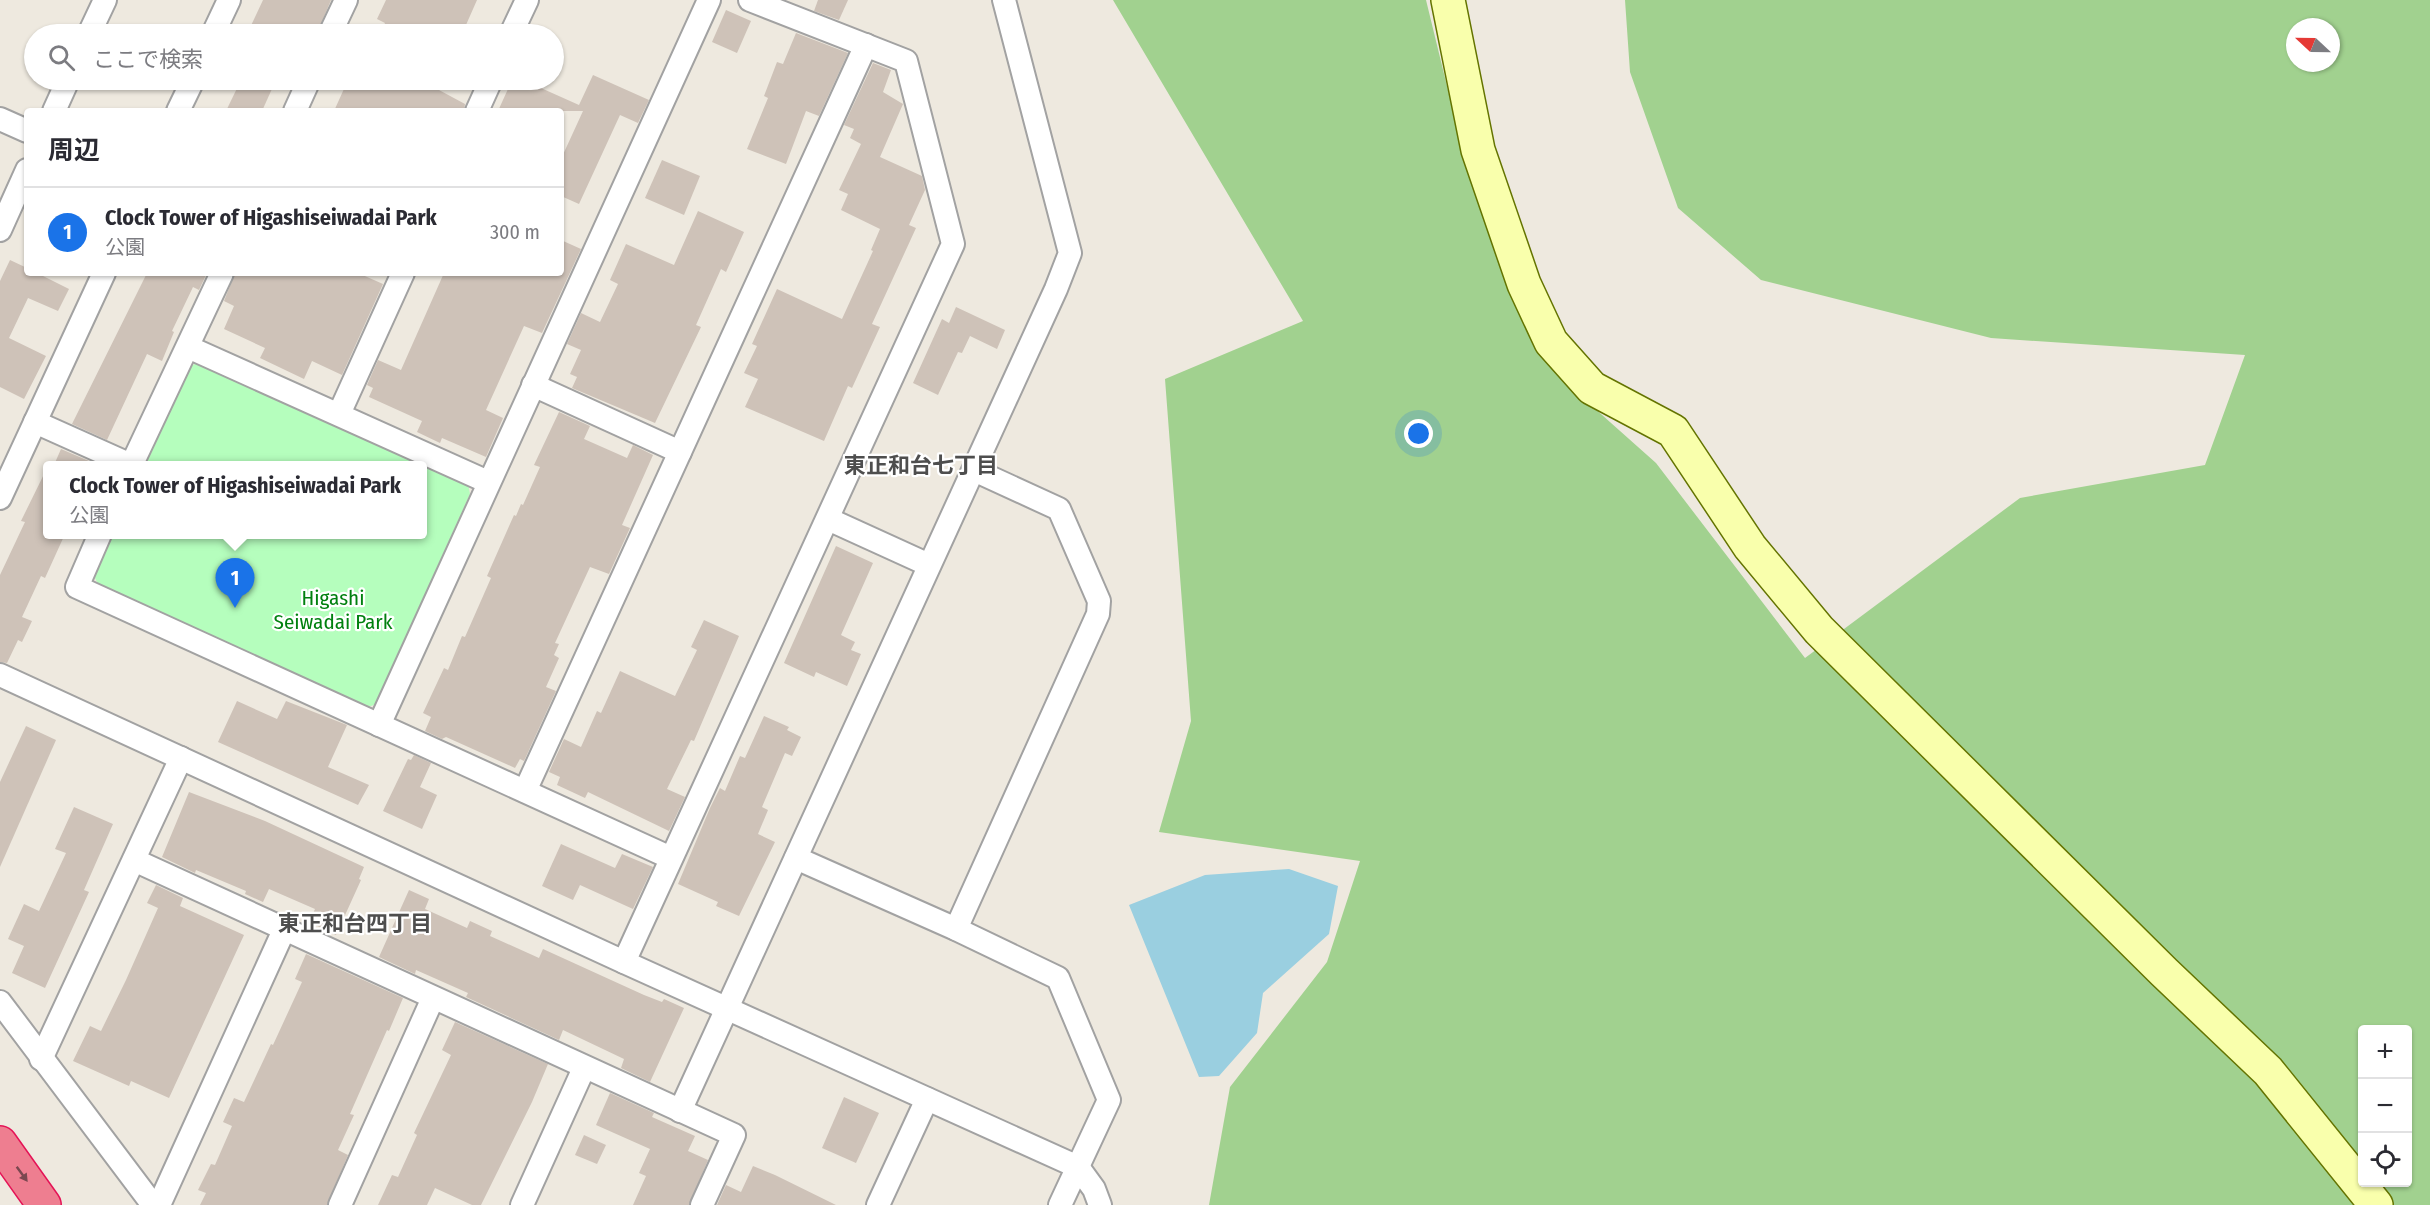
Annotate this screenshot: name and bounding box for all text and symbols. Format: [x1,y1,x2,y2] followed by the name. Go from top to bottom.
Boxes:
[2286,18,2340,72] north arrow
[24,24,564,90] search box
[45,41,78,74] icon: search
[93,46,203,73] text: ここで検索
[48,135,100,166] text: 周辺
[105,204,437,231] text: Clock Tower of Higashiseiwadai Park
[63,220,72,244] text: 1
[490,220,540,244] text: 300 m
[105,235,145,259] text: 公園
[1404,419,1433,448] your location
[844,452,998,479] district label: 東正和台七丁目
[43,461,427,539] popup
[69,472,401,499] text: Clock Tower of Higashiseiwadai Park
[69,503,109,527] text: 公園
[216,558,254,608] pin: 1
[274,585,393,635] park label: Higashi Seiwadai Park
[278,910,432,937] district label: 東正和台四丁目
[2358,1025,2412,1187] map controls
[2358,1025,2412,1079] button: +
[2358,1079,2412,1133] button: −
[2358,1133,2412,1187] button: locate
[16,1166,27,1182] one-way arrow

